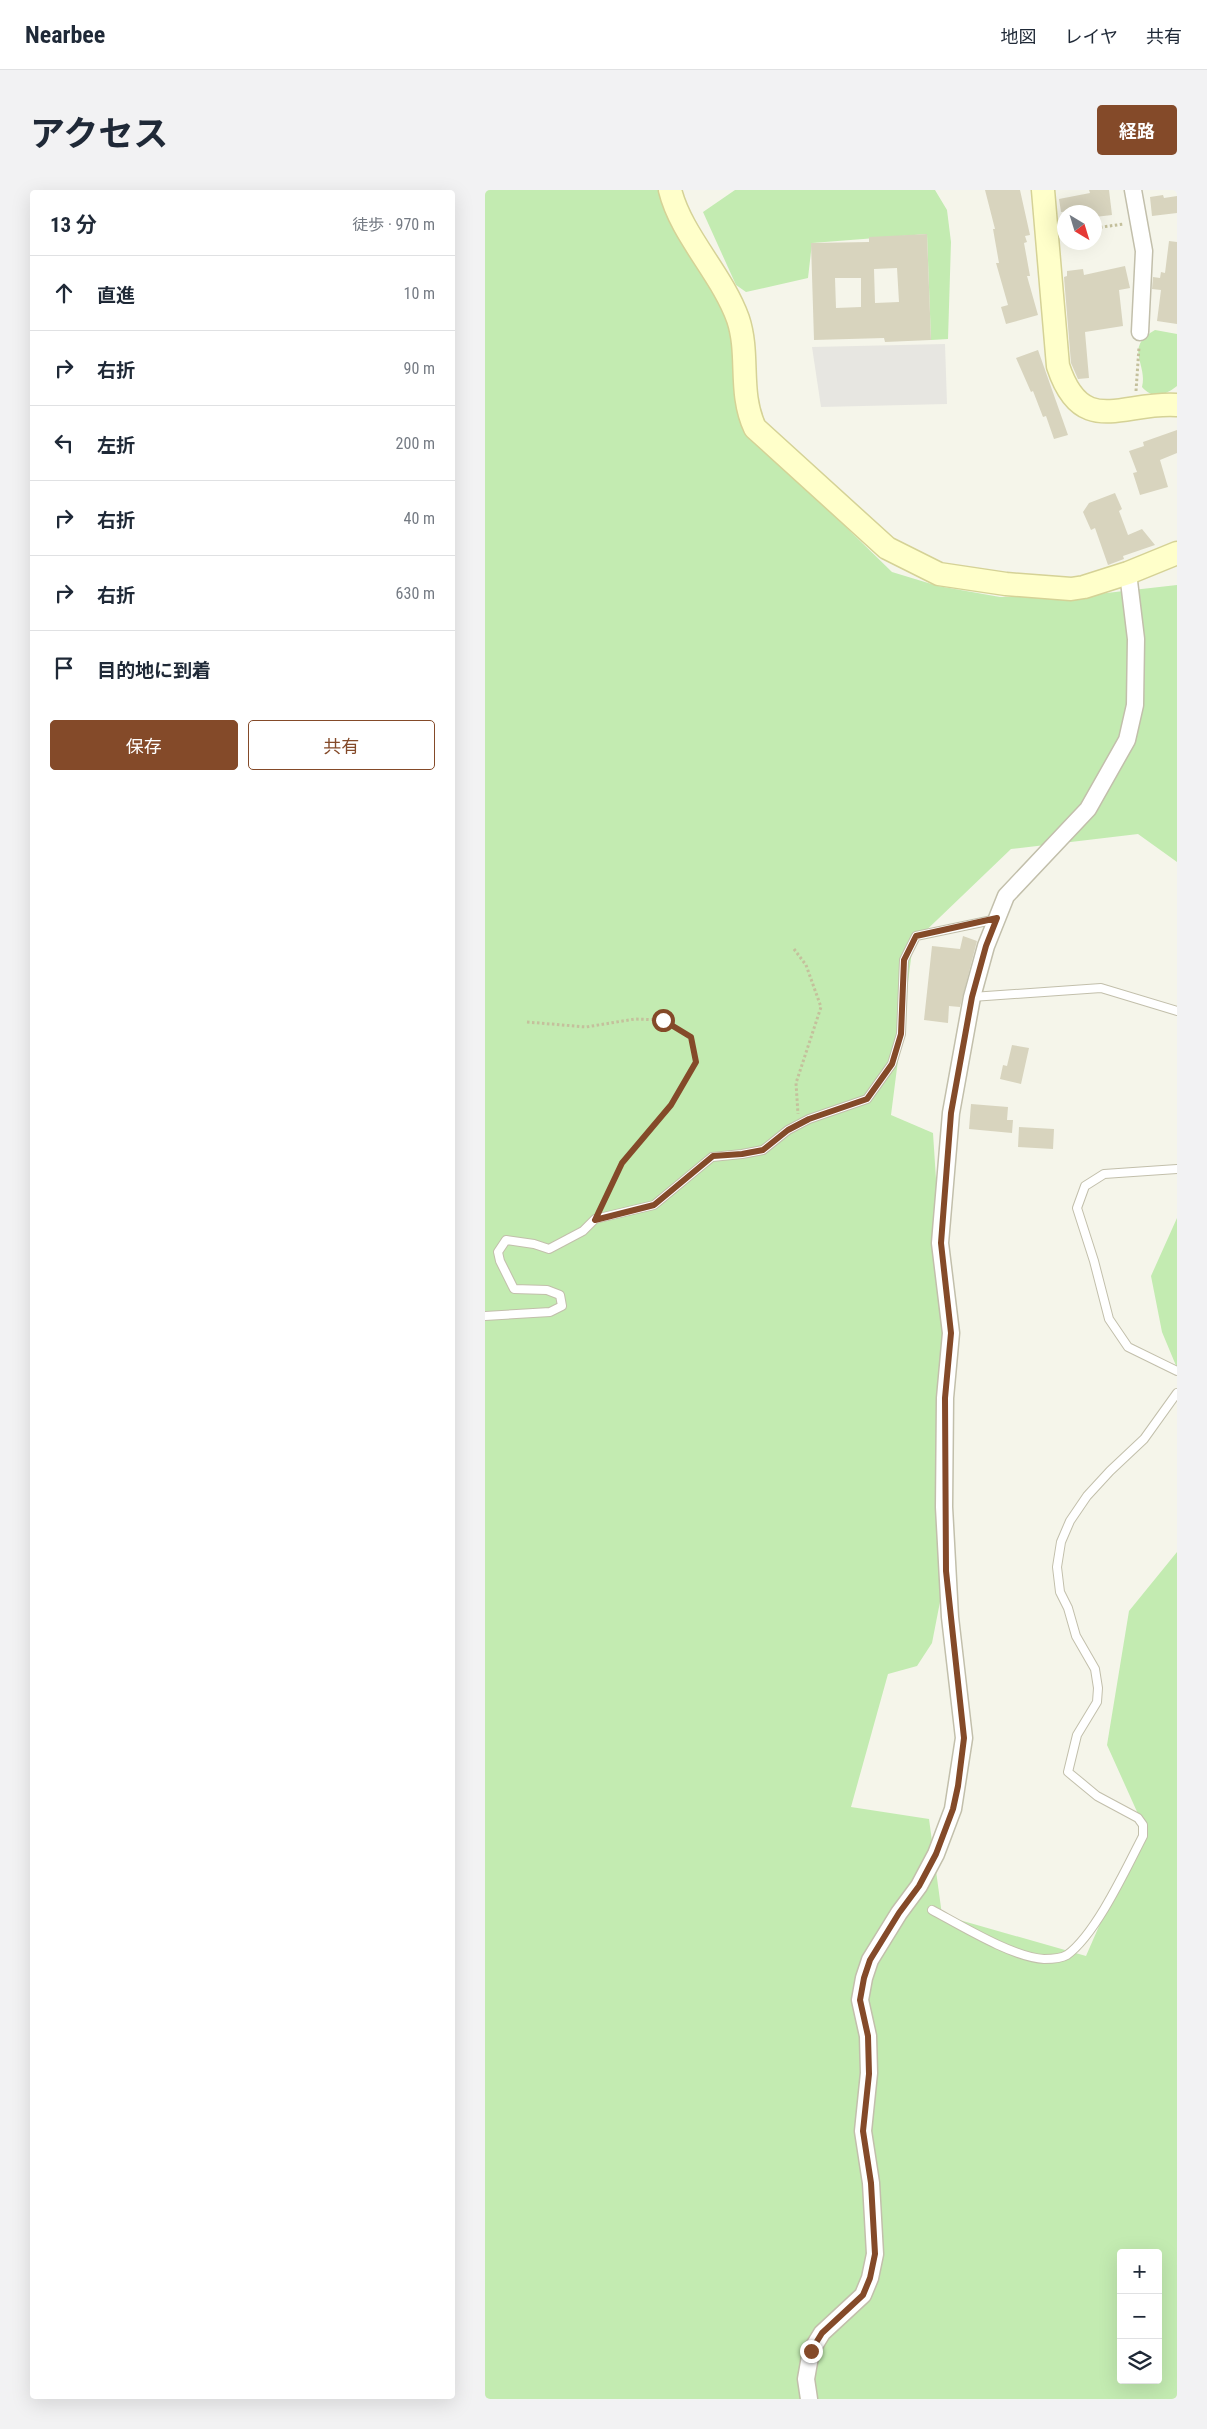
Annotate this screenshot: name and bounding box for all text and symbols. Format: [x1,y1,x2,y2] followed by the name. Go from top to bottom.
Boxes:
[25,21,105,49] text: Nearbee
[1001,26,1037,47] text: 地図
[1065,26,1118,47] text: レイヤ
[1146,26,1182,47] text: 共有
[1097,105,1177,155] button: 経路
[30,114,168,155] text: アクセス
[1057,205,1102,250] north arrow
[50,213,97,237] text: 13 分
[352,215,435,234] text: 徒歩 · 970 m
[50,279,78,307] icon: ahead
[97,284,135,307] text: 直進
[403,284,435,303] text: 10 m
[50,354,78,382] icon: right
[97,359,135,382] text: 右折
[403,359,435,378] text: 90 m
[50,429,78,457] icon: left
[97,434,135,457] text: 左折
[396,434,435,453] text: 200 m
[50,504,78,532] icon: right
[97,509,135,532] text: 右折
[403,509,435,528] text: 40 m
[50,579,78,607] icon: right
[97,584,135,607] text: 右折
[396,584,435,603] text: 630 m
[50,654,78,682] icon: arrive
[97,659,211,682] text: 目的地に到着
[50,720,238,770] button: 保存
[248,720,435,770] button: 共有
[652,1009,675,1032] route start
[1117,2249,1162,2384] map controls
[1117,2249,1162,2294] button: +
[1117,2294,1162,2339] button: −
[1117,2339,1162,2384] button: layers
[800,2340,823,2363] route end

